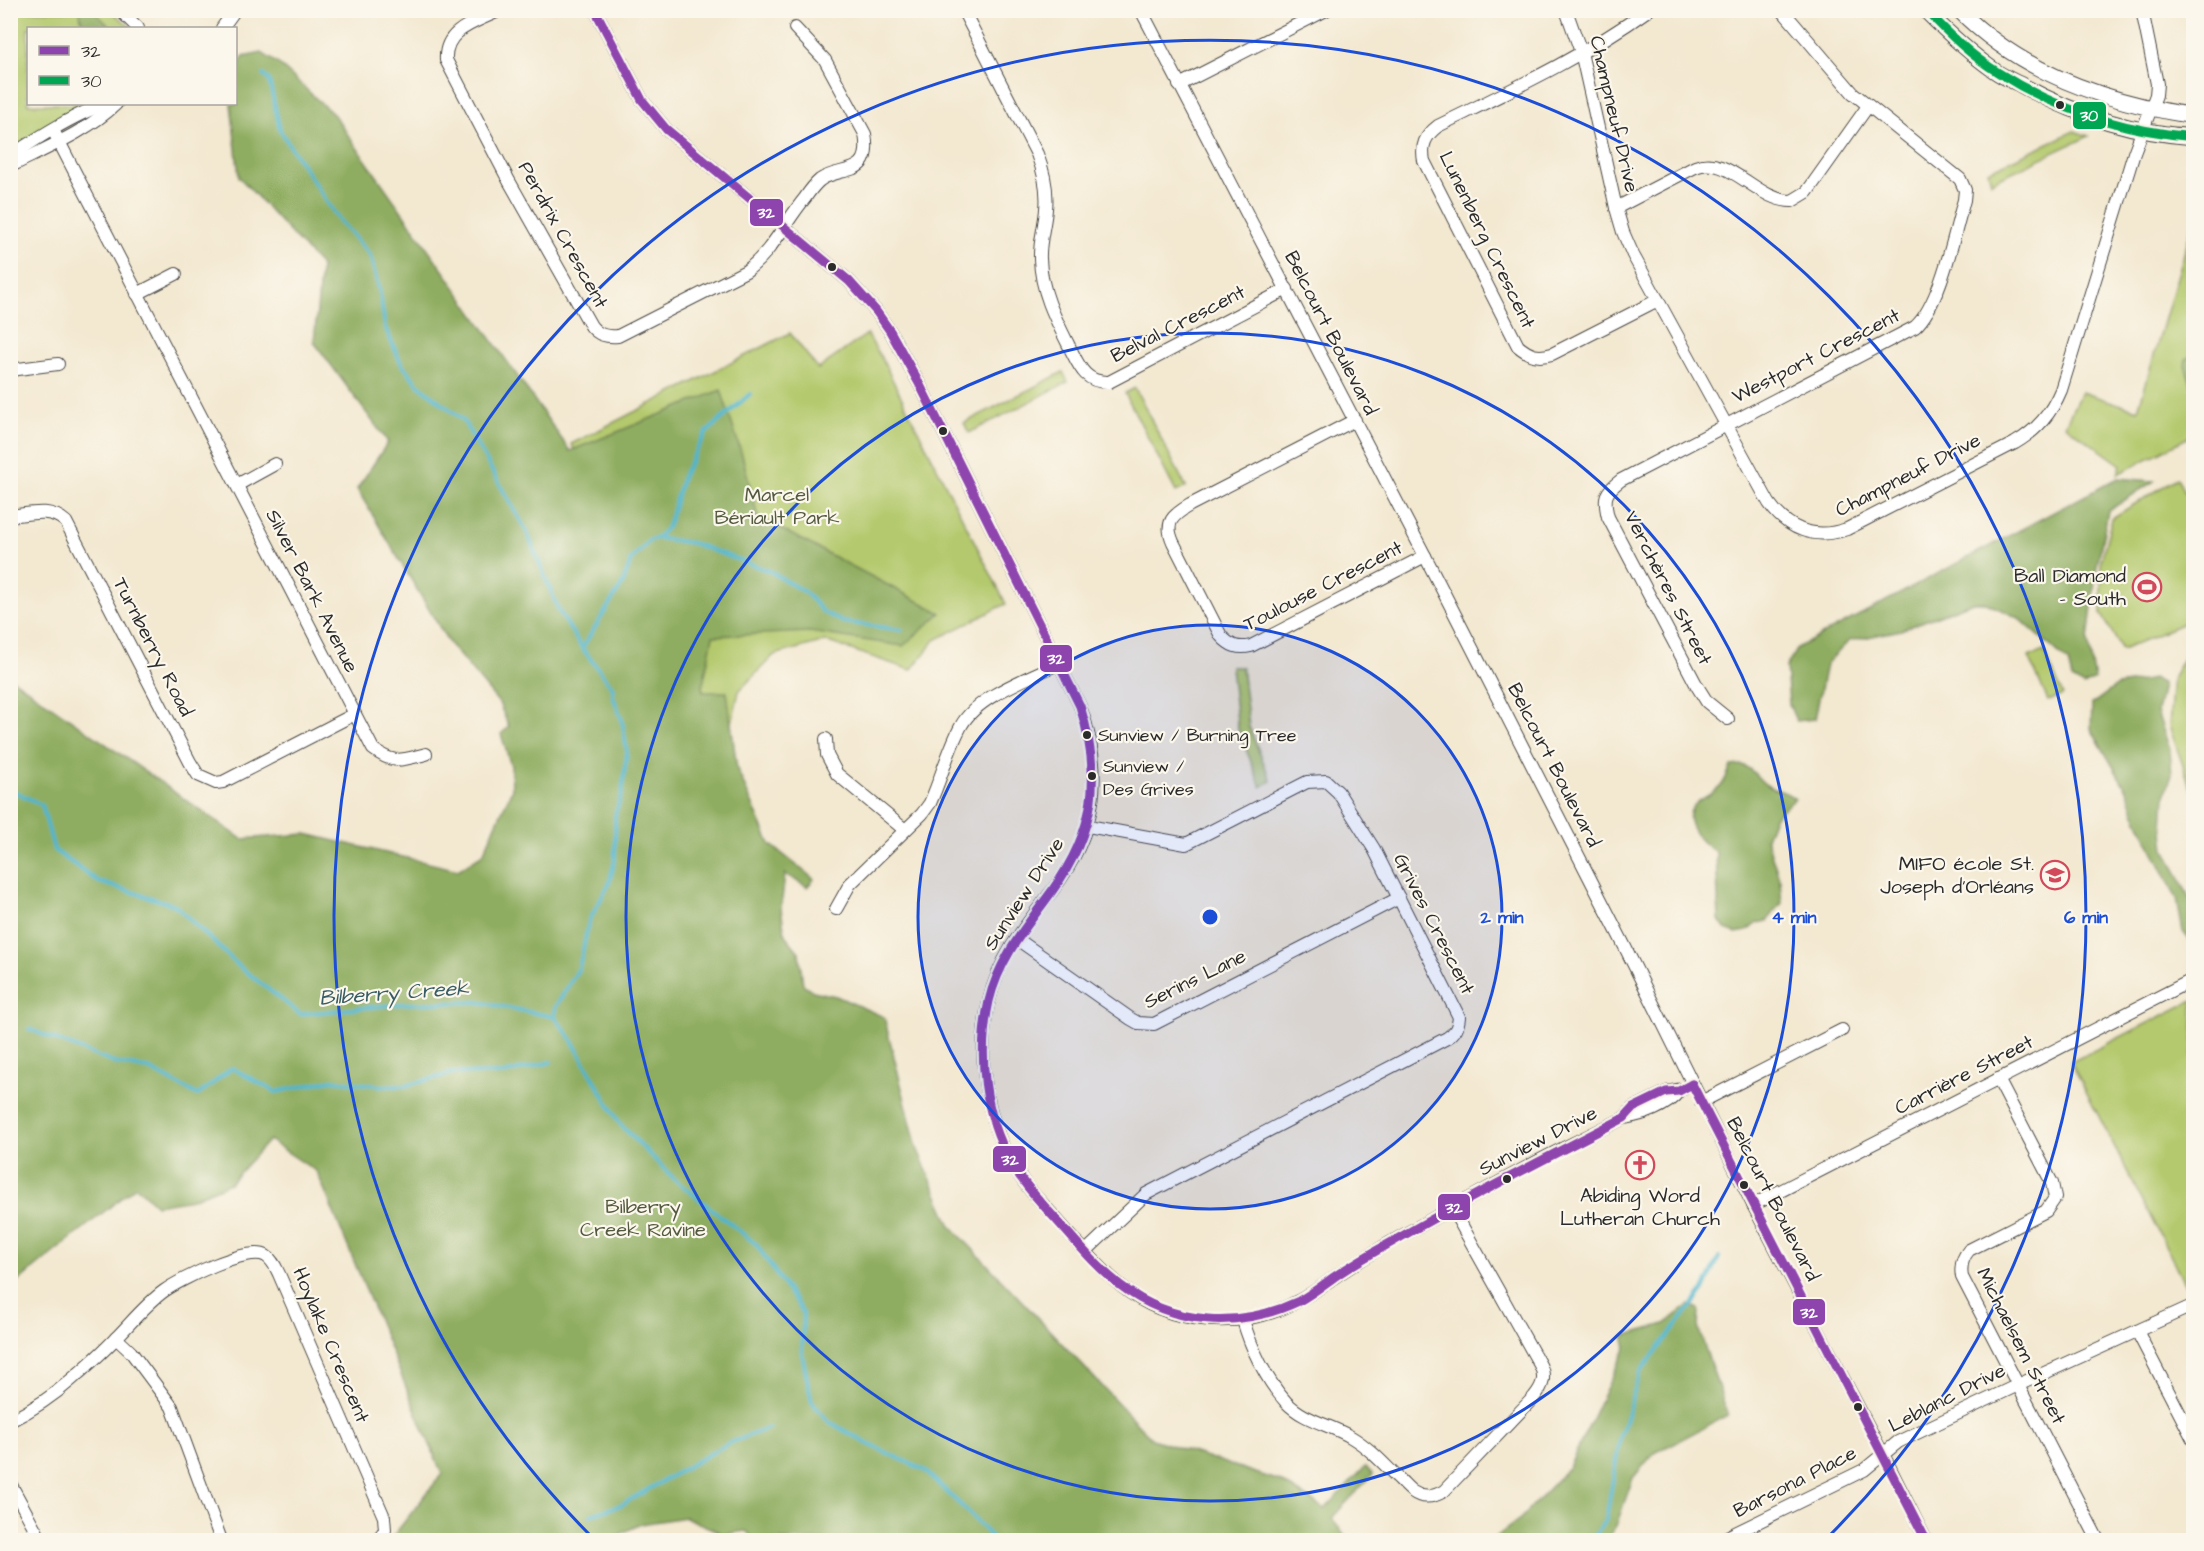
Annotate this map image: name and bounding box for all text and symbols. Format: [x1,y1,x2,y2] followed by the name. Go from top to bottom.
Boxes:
[27,27,237,105] legend
[1582,33,1646,195] street label: Champneuf Drive
[81,39,101,64] text: 32
[81,69,102,94] text: 30
[2054,99,2066,111] unlabelled marker
[2072,101,2107,130] line badge: 30
[2079,105,2098,127] text: 30
[1431,147,1542,334] street label: Lunenberg Crescent
[511,157,615,313] street label: Perdrix Crescent
[749,198,784,227] line badge: 32
[756,202,775,224] text: 32
[1277,246,1385,420] street label: Belcourt Boulevard
[826,261,838,273] unlabelled marker
[1106,278,1250,370] street label: Belval Crescent
[1727,302,1905,410] street label: Westport Crescent
[937,425,949,437] unlabelled marker
[1830,426,1986,524] street label: Champneuf Drive
[715,481,839,532] park label: Marcel Bériault Park
[259,504,365,678] street label: Silver Bark Avenue
[1617,506,1719,670] street label: Verchères Street
[1239,534,1407,638] street label: Toulouse Crescent
[2014,562,2126,613] place label: Ball Diamond - South
[2131,571,2163,603] sports icon: Ball Diamond - South
[105,573,200,722] street label: Turnberry Road
[1039,644,1073,673] line badge: 32
[1046,648,1065,670] text: 32
[1500,678,1608,852] street label: Belcourt Boulevard
[1098,723,1297,749] place label: Sunview / Burning Tree
[1081,729,1093,741] marker: Sunview / Burning Tree
[1103,754,1194,802] place label: Sunview / Des Grives
[1086,770,1098,782] marker: Sunview / Des Grives
[977,832,1071,956] street label: Sunview Drive
[1386,849,1482,999] street label: Grives Crescent
[1880,850,2034,901] place label: MIFO école St. Joseph d'Orléans
[2039,859,2071,891] school or university icon: MIFO école St. Joseph d'Orléans
[1479,905,1524,930] text: 2 min
[1771,905,1817,930] text: 4 min
[2064,905,2108,930] text: 6 min
[1200,907,1220,927] centre of rings
[1139,942,1251,1016] street label: Serins Lane
[318,973,471,1014] water label: Bilberry Creek
[1890,1028,2038,1122] street label: Carrière Street
[1474,1099,1602,1183] street label: Sunview Drive
[1719,1112,1827,1286] street label: Belcourt Boulevard
[992,1145,1027,1173] line badge: 32
[1000,1149,1019,1171] text: 32
[1624,1149,1656,1181] church icon: Abiding Word Lutheran Church
[1501,1173,1513,1185] unlabelled marker
[1738,1179,1750,1191] unlabelled marker
[1560,1182,1720,1233] place label: Abiding Word Lutheran Church
[580,1193,706,1244] park label: Bilberry Creek Ravine
[1437,1193,1471,1221] line badge: 32
[1444,1197,1463,1219] text: 32
[285,1263,376,1427] street label: Hoylake Crescent
[1969,1263,2073,1429] street label: Michaelsem Street
[1792,1298,1826,1326] line badge: 32
[1799,1302,1818,1324] text: 32
[1884,1356,2011,1440] street label: Leblanc Drive
[1852,1401,1864,1413] unlabelled marker
[1729,1439,1861,1525] street label: Barsona Place

